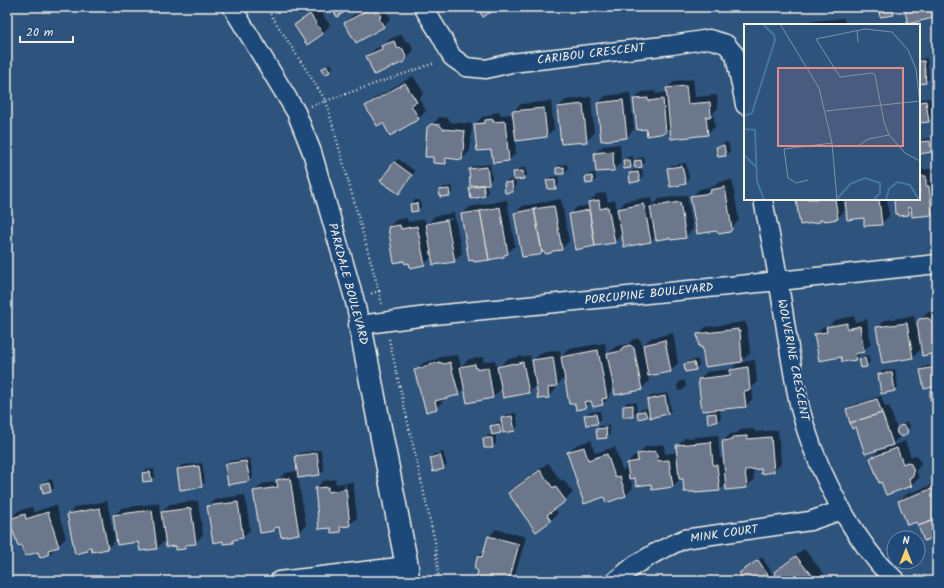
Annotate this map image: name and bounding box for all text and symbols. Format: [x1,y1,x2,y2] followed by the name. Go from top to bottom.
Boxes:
[20,18,73,44] scale bar
[26,23,54,42] text: 20 m
[744,24,920,200] inset map
[536,38,648,70] street label: CARIBOU CRESCENT
[323,221,373,347] street label: PARKDALE BOULEVARD
[584,278,715,310] street label: PORCUPINE BOULEVARD
[772,297,814,424] street label: WOLVERINE CRESCENT
[689,520,761,548] street label: MINK COURT
[886,530,926,570] north arrow
[903,532,910,550] text: N

